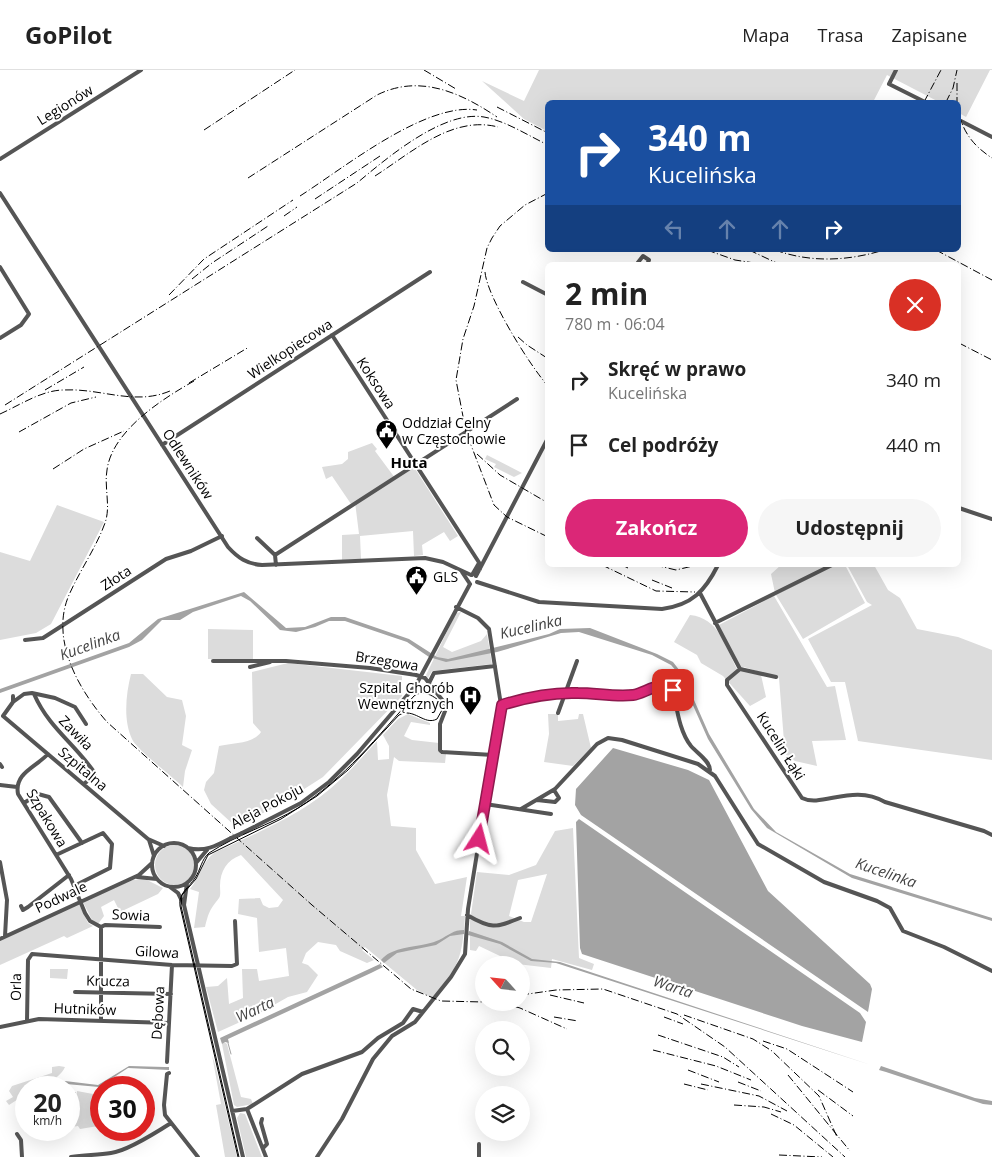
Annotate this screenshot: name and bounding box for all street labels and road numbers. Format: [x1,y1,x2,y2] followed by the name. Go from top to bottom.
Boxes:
[33,80,96,129] street label: Legionów
[244,314,336,383] street label: Wielkopiecowa
[353,353,400,412] street label: Koksowa
[159,425,218,503] street label: Odlewników
[97,561,135,594] street label: Złota
[354,646,420,675] street label: Brzegowa
[753,708,810,783] street label: Kucelin Łąki
[55,711,98,754] street label: Zawiła
[55,742,112,795] street label: Szpitalna
[227,778,307,833] street label: Aleja Pokoju
[23,785,72,850] street label: Szpakowa
[32,876,90,917] street label: Podwale
[112,904,150,925] street label: Sowia
[134,941,180,962] street label: Gilowa
[86,971,130,990] street label: Krucza
[6,973,25,1001] street label: Orla
[147,986,168,1040] street label: Dębowa
[53,998,117,1019] street label: Hutników

